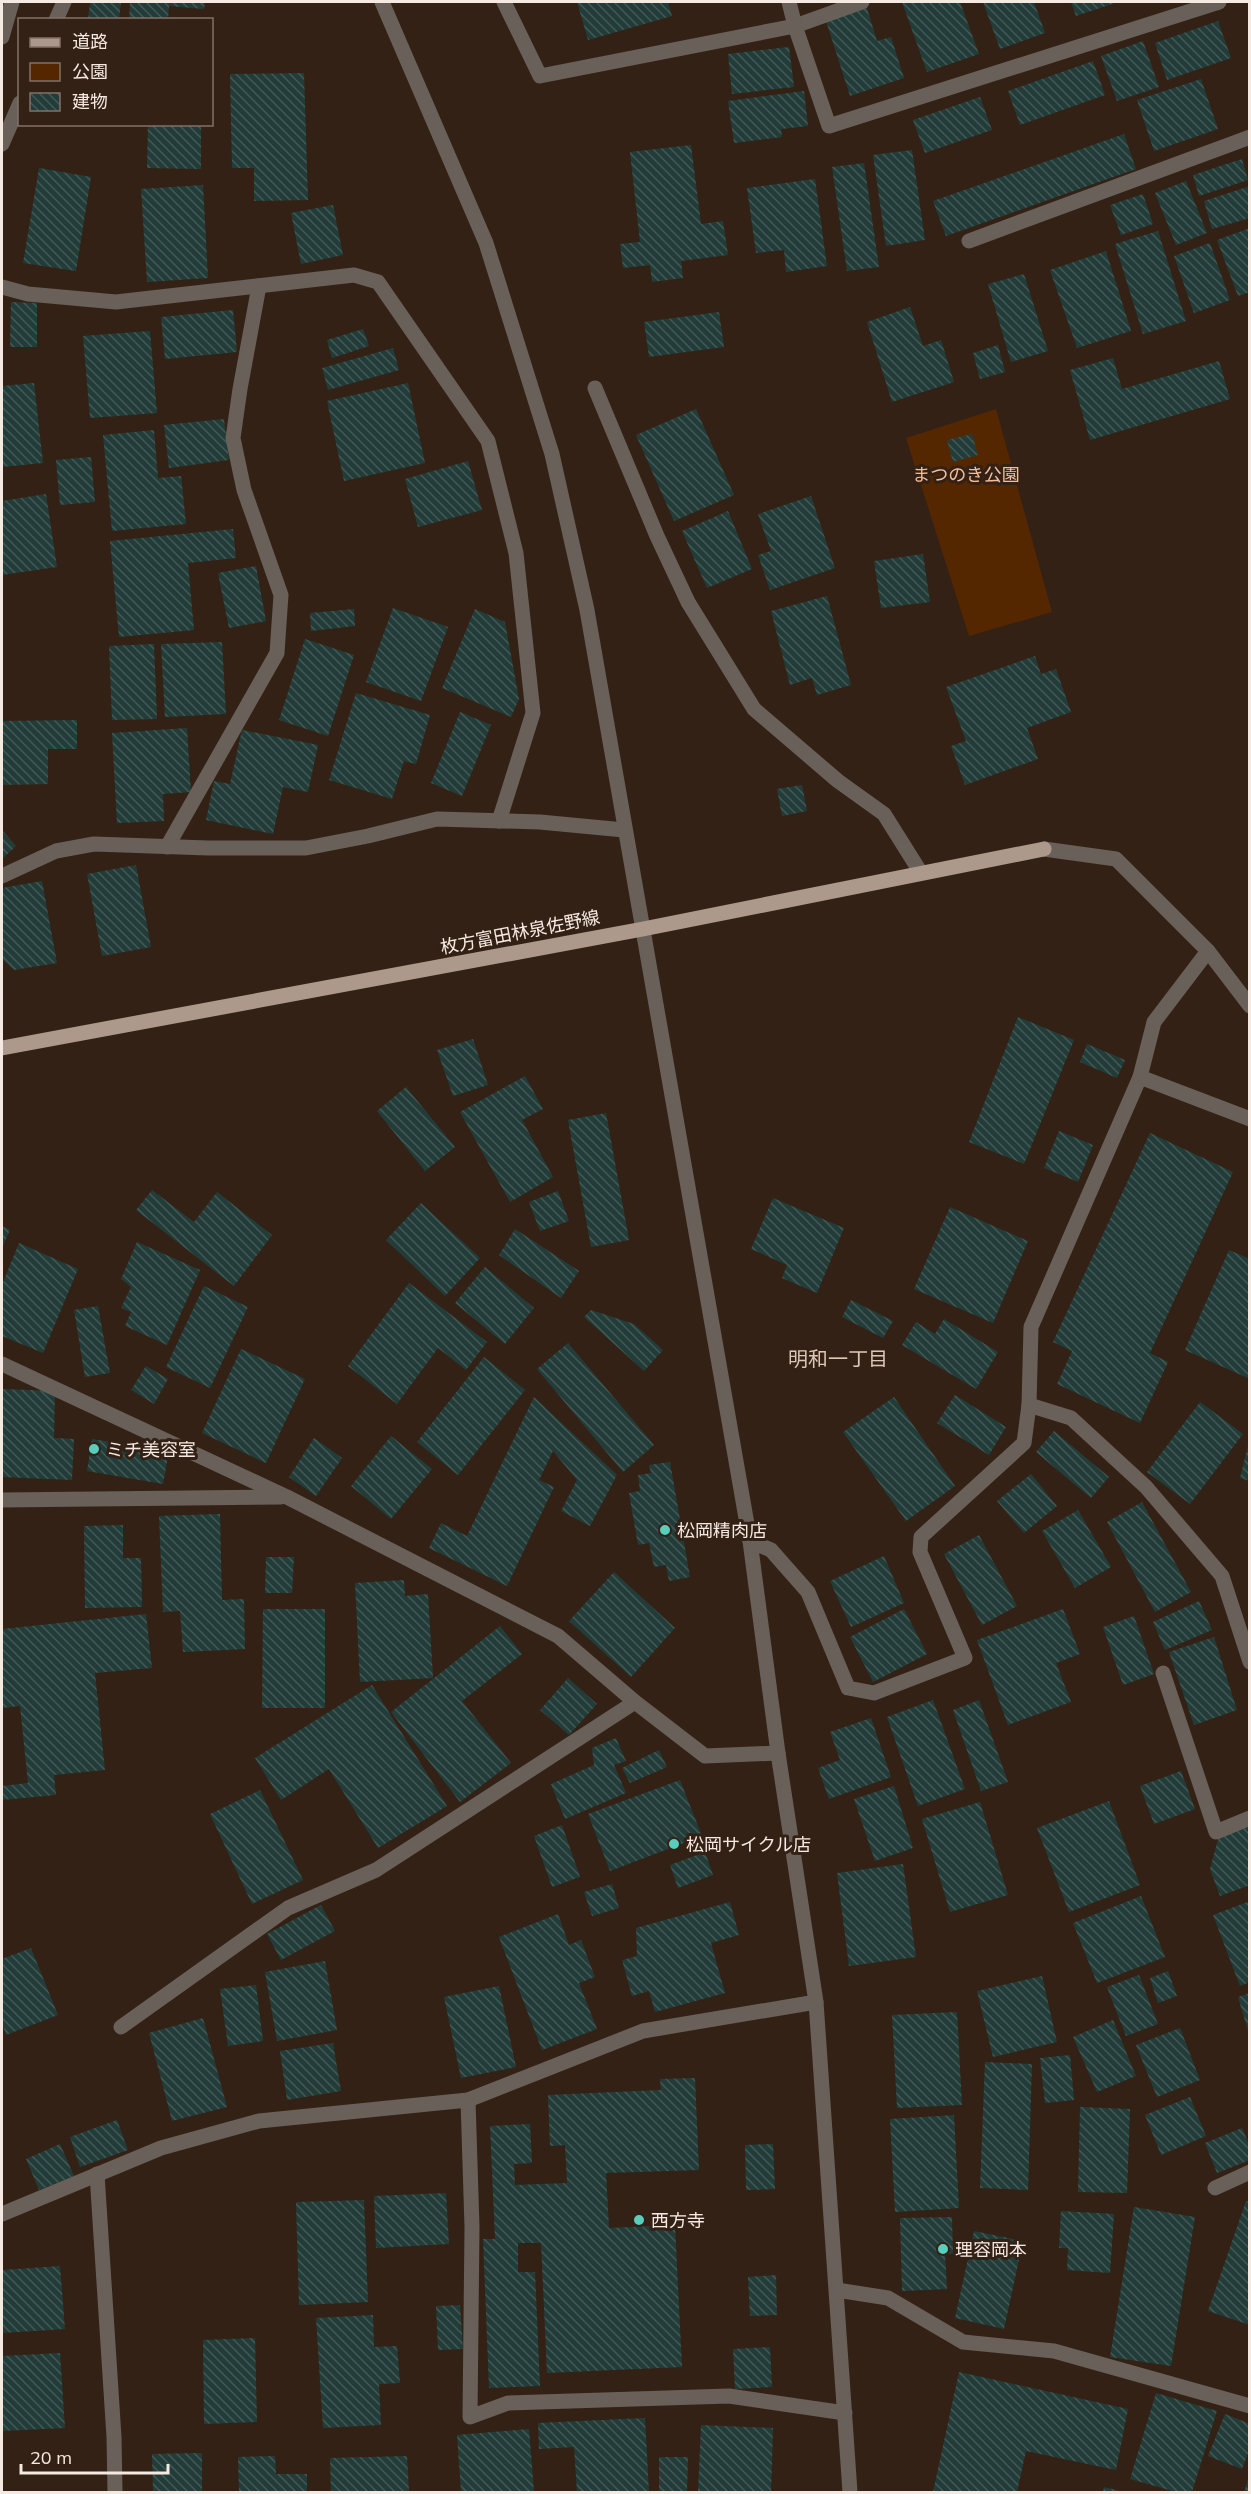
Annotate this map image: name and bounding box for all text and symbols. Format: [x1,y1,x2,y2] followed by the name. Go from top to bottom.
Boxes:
[18,18,213,126] legend
[72,30,108,53] text: 道路
[72,60,108,83] text: 公園
[72,90,108,113] text: 建物
[912,463,1020,486] park label: まつのき公園
[438,905,602,959] street label: 枚方富田林泉佐野線
[788,1346,888,1371] district label: 明和一丁目
[106,1438,196,1461] place label: ミチ美容室
[87,1442,101,1456] marker: ミチ美容室
[677,1519,767,1542] place label: 松岡精肉店
[658,1523,672,1537] marker: 松岡精肉店
[686,1833,811,1856] place label: 松岡サイクル店
[667,1837,681,1851] marker: 松岡サイクル店
[651,2209,705,2232] place label: 西方寺
[632,2213,646,2227] marker: 西方寺
[955,2238,1027,2261] place label: 理容岡本
[936,2242,950,2256] marker: 理容岡本
[21,2437,168,2475] scale bar
[30,2446,72,2469] text: 20 m

